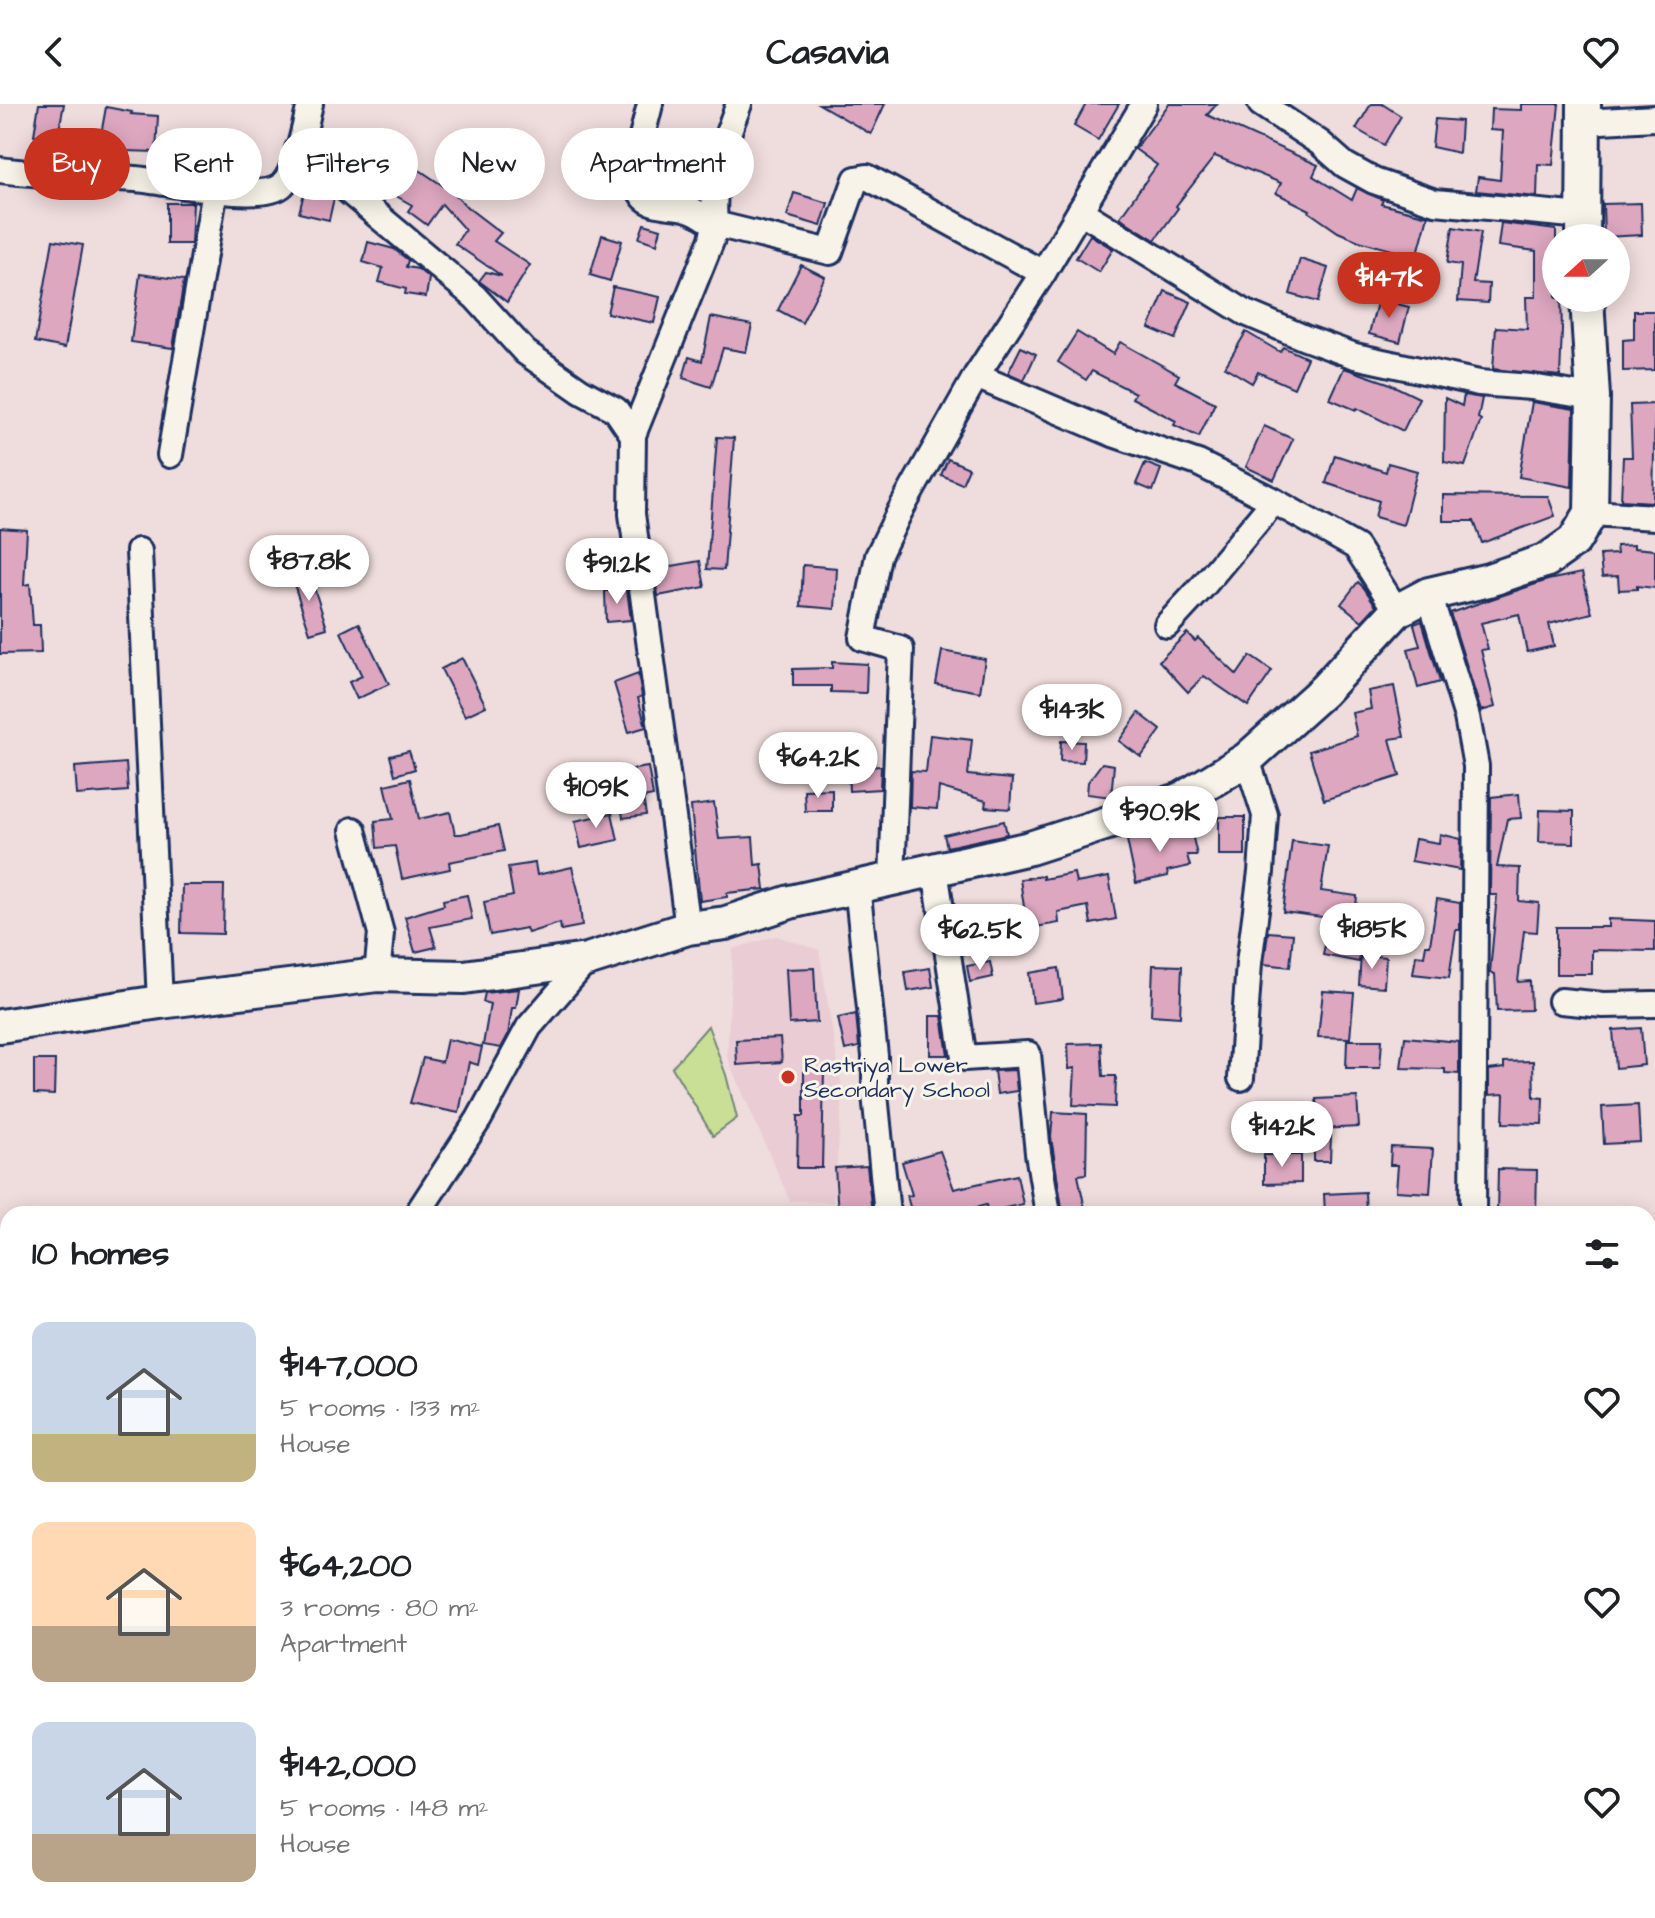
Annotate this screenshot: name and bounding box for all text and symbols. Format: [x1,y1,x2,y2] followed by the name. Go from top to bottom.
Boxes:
[766,27,889,78] text: Casavia
[32,30,76,74] icon: back
[1579,30,1623,74] icon: heart
[24,128,130,200] chip: Buy
[146,128,262,200] chip: Rent
[278,128,418,200] chip: Filters
[434,128,545,200] chip: New
[561,128,754,200] chip: Apartment
[1542,224,1630,312] north arrow
[1542,224,1630,312] map controls
[1333,252,1445,320] pin: $147K
[1355,260,1423,296] text: $147K
[244,535,374,603] pin: $87.8K
[552,538,682,606] pin: $91.2K
[267,543,351,579] text: $87.8K
[584,546,650,582] text: $91.2K
[1016,684,1128,752] pin: $143K
[1040,692,1104,728] text: $143K
[753,732,883,800] pin: $64.2K
[777,740,859,776] text: $64.2K
[540,762,652,830] pin: $109K
[564,770,628,806] text: $109K
[1095,786,1225,854] pin: $90.9K
[1120,794,1200,830] text: $90.9K
[1316,903,1428,971] pin: $185K
[915,904,1045,972] pin: $62.5K
[1338,911,1406,947] text: $185K
[938,912,1022,948] text: $62.5K
[804,1050,990,1107] place label: Rastriya Lower Secondary School
[779,1068,797,1086] marker: Rastriya Lower Secondary School
[1226,1101,1338,1169] pin: $142K
[1249,1109,1315,1145] text: $142K
[32,1230,169,1278] text: 10 homes
[1580,1232,1624,1276] icon: filters
[280,1342,418,1390] text: $147,000
[96,1354,192,1450] icon: home
[1580,1380,1624,1424] icon: heart
[280,1390,480,1426] text: 5 rooms · 133 m²
[280,1426,351,1462] text: House
[280,1542,412,1590] text: $64,200
[96,1554,192,1650] icon: home
[1580,1580,1624,1624] icon: heart
[280,1590,479,1626] text: 3 rooms · 80 m²
[280,1626,407,1662] text: Apartment
[280,1742,416,1790] text: $142,000
[96,1754,192,1850] icon: home
[1580,1780,1624,1824] icon: heart
[280,1790,488,1826] text: 5 rooms · 148 m²
[280,1826,351,1862] text: House

